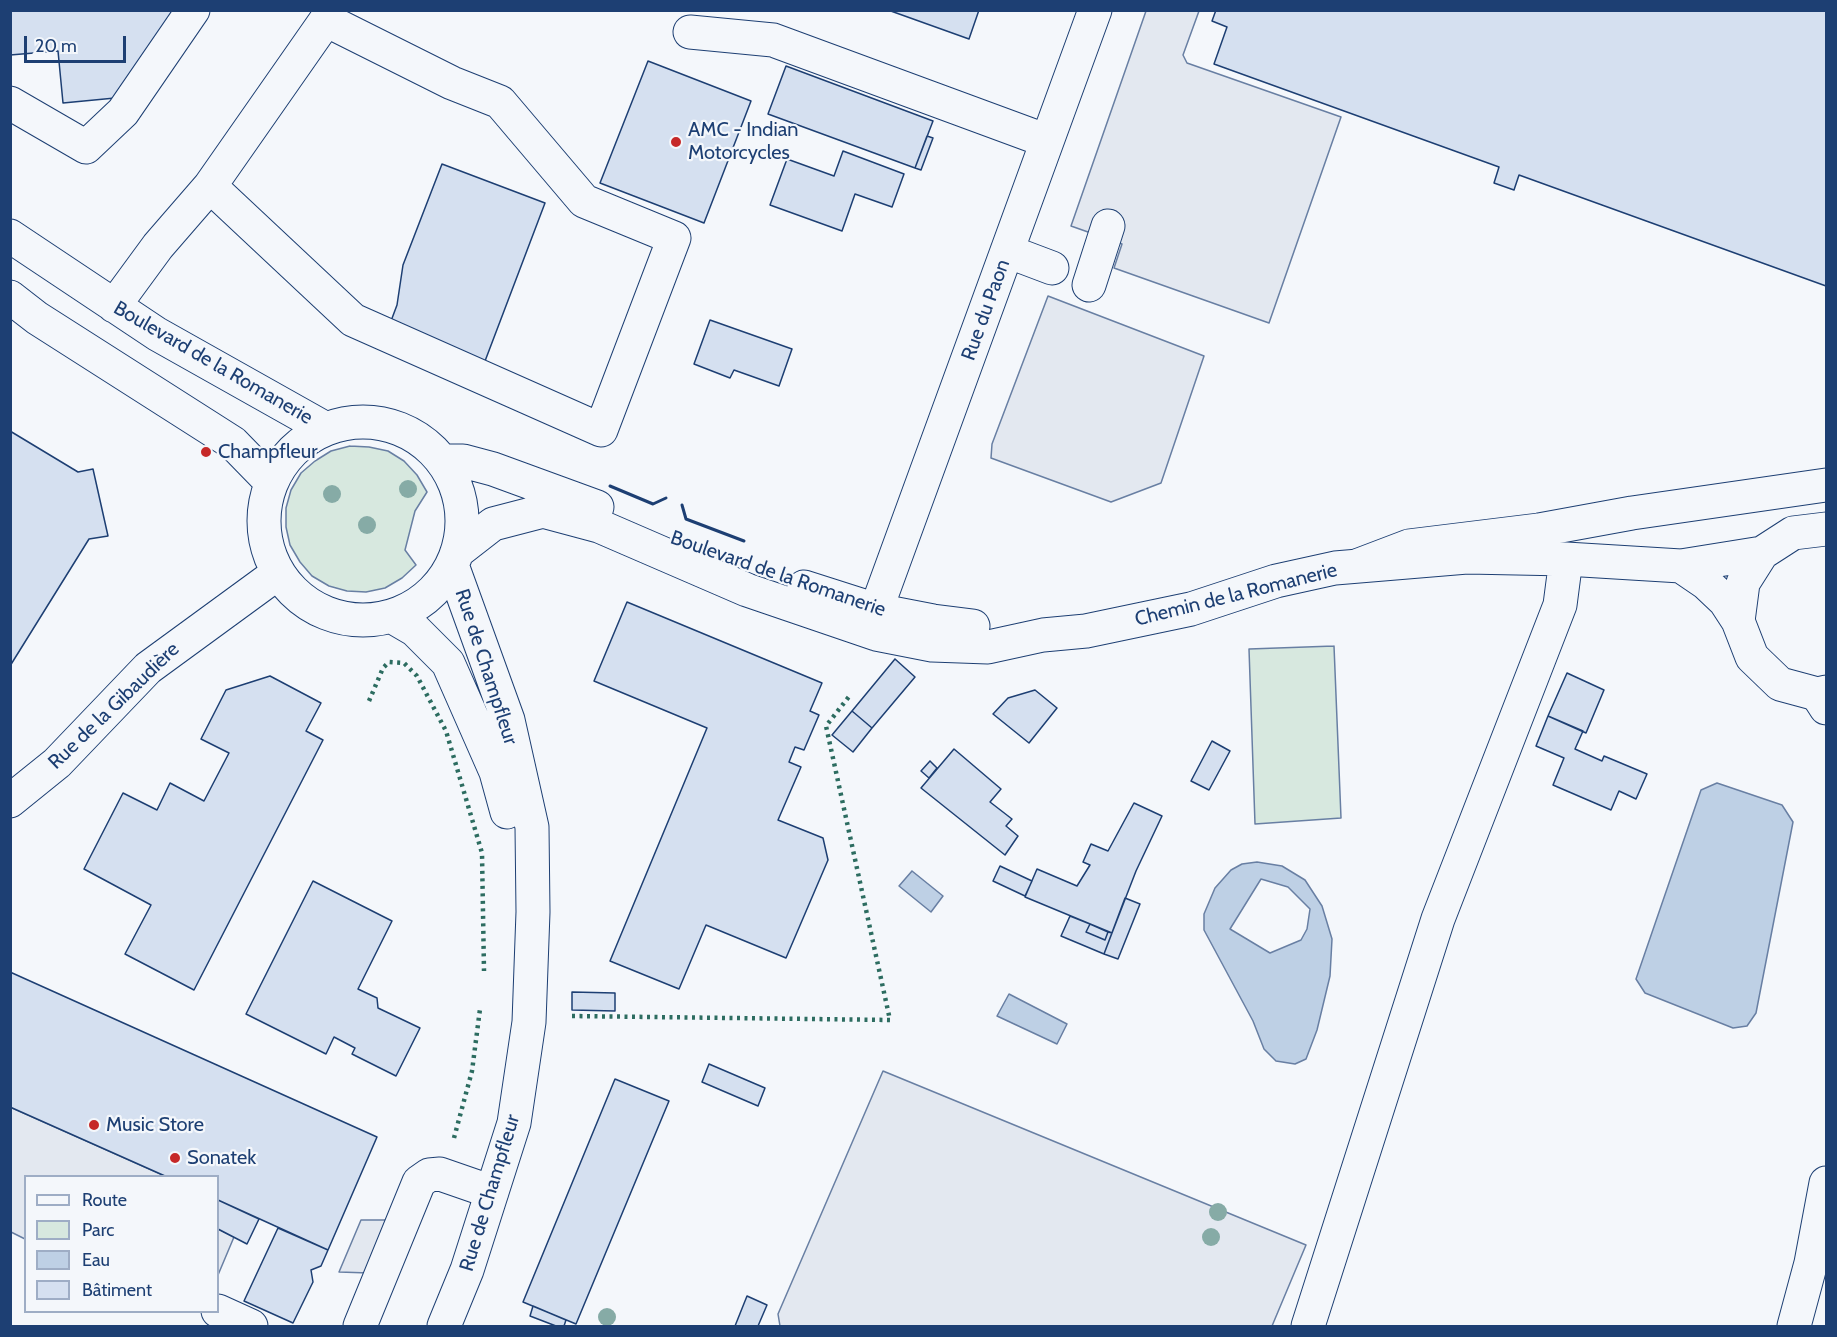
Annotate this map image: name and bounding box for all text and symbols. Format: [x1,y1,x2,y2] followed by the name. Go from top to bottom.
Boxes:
[27,24,129,62] scale bar
[35,35,77,57] text: 20 m
[688,118,798,165] place label: AMC - Indian Motorcycles
[669,135,683,149] marker: AMC - Indian Motorcycles
[957,256,1015,364] street label: Rue du Paon
[109,296,317,430] street label: Boulevard de la Romanerie
[218,440,318,464] place label: Champfleur
[199,445,213,459] marker: Champfleur
[667,526,889,622] street label: Boulevard de la Romanerie
[1132,558,1340,632] street label: Chemin de la Romanerie
[449,586,523,748] street label: Rue de Champfleur
[44,638,184,774] street label: Rue de la Gibaudière
[455,1112,525,1274] street label: Rue de Champfleur
[106,1113,204,1137] place label: Music Store
[87,1118,101,1132] marker: Music Store
[187,1146,256,1170] place label: Sonatek
[168,1151,182,1165] marker: Sonatek
[24,1175,219,1313] legend
[82,1189,127,1211] text: Route
[82,1219,114,1241] text: Parc
[82,1249,110,1271] text: Eau
[82,1279,152,1301] text: Bâtiment

